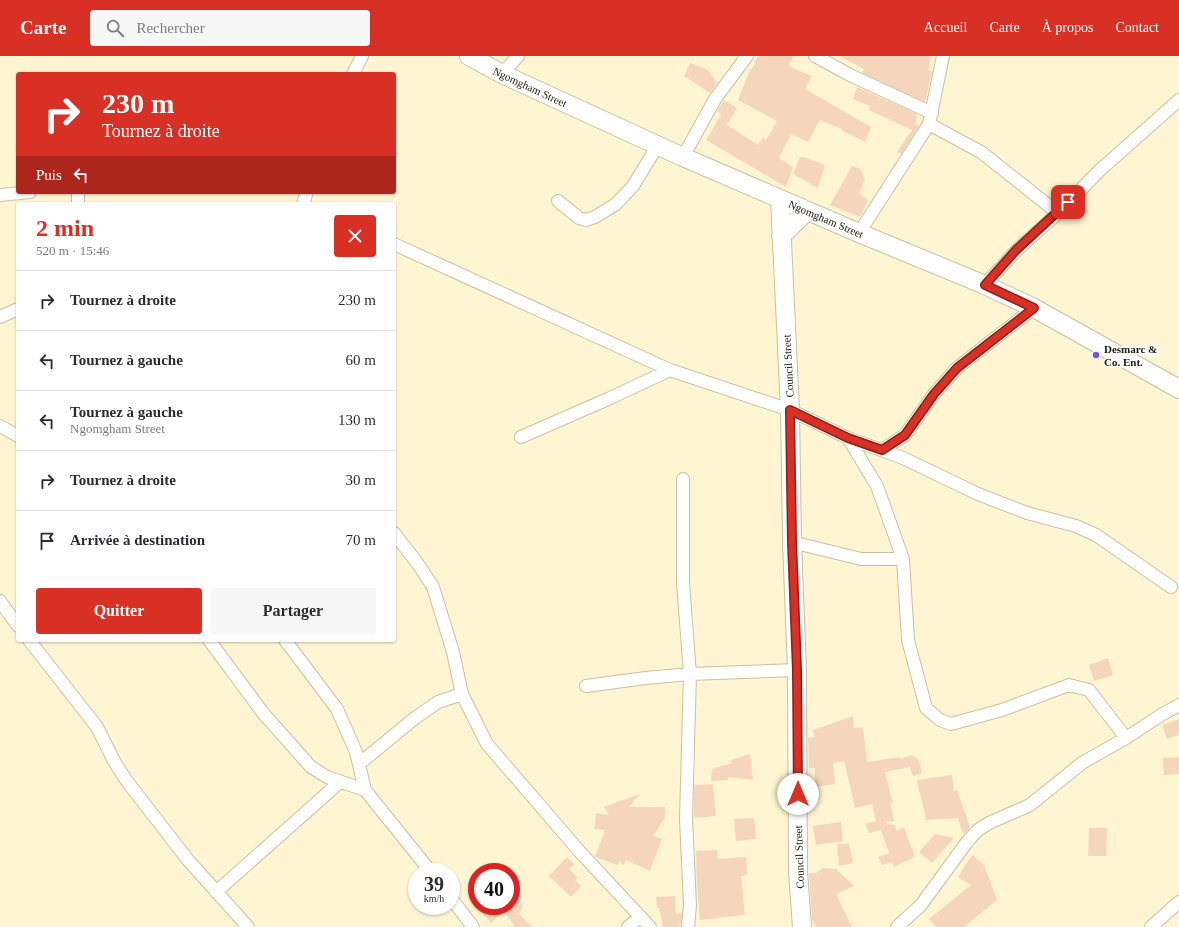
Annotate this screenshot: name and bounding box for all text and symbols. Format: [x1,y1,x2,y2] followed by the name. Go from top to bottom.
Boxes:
[90,10,370,46] search box
[20,17,66,38] text: Carte
[104,17,126,39] icon: search
[136,20,205,36] text: Rechercher
[924,20,967,35] text: Accueil
[989,20,1020,35] text: Carte
[1042,20,1093,35] text: À propos
[1115,20,1159,35] text: Contact
[491,65,569,109] street label: Ngomgham Street
[36,88,88,140] icon: right
[102,88,174,119] text: 230 m
[102,121,220,141] text: Tournez à droite
[70,164,92,186] icon: left
[36,167,62,183] text: Puis
[1051,185,1085,219] pin
[1057,191,1079,213] icon: arrive
[787,198,865,240] street label: Ngomgham Street
[36,215,94,241] text: 2 min
[334,215,376,257] button: close
[36,243,109,258] text: 520 m · 15:46
[36,290,58,312] icon: right
[70,292,176,308] text: Tournez à droite
[338,292,376,308] text: 230 m
[780,334,796,398] street label: Council Street
[1104,343,1157,368] place label: Desmarc & Co. Ent.
[36,350,58,372] icon: left
[1091,350,1101,360] marker: Desmarc & Co. Ent.
[70,352,183,368] text: Tournez à gauche
[346,352,376,368] text: 60 m
[70,404,183,420] text: Tournez à gauche
[36,410,58,432] icon: left
[338,412,376,428] text: 130 m
[70,421,165,436] text: Ngomgham Street
[36,470,58,492] icon: right
[70,472,176,488] text: Tournez à droite
[346,472,376,488] text: 30 m
[36,530,58,552] icon: arrive
[70,532,205,548] text: Arrivée à destination
[346,532,376,548] text: 70 m
[36,588,202,634] button: Quitter
[210,588,376,634] button: Partager
[777,773,819,815] position arrow
[792,825,806,889] street label: Council Street
[468,863,520,915] speed limit sign: 40
[424,873,444,895] text: 39
[424,893,444,904] text: km/h

